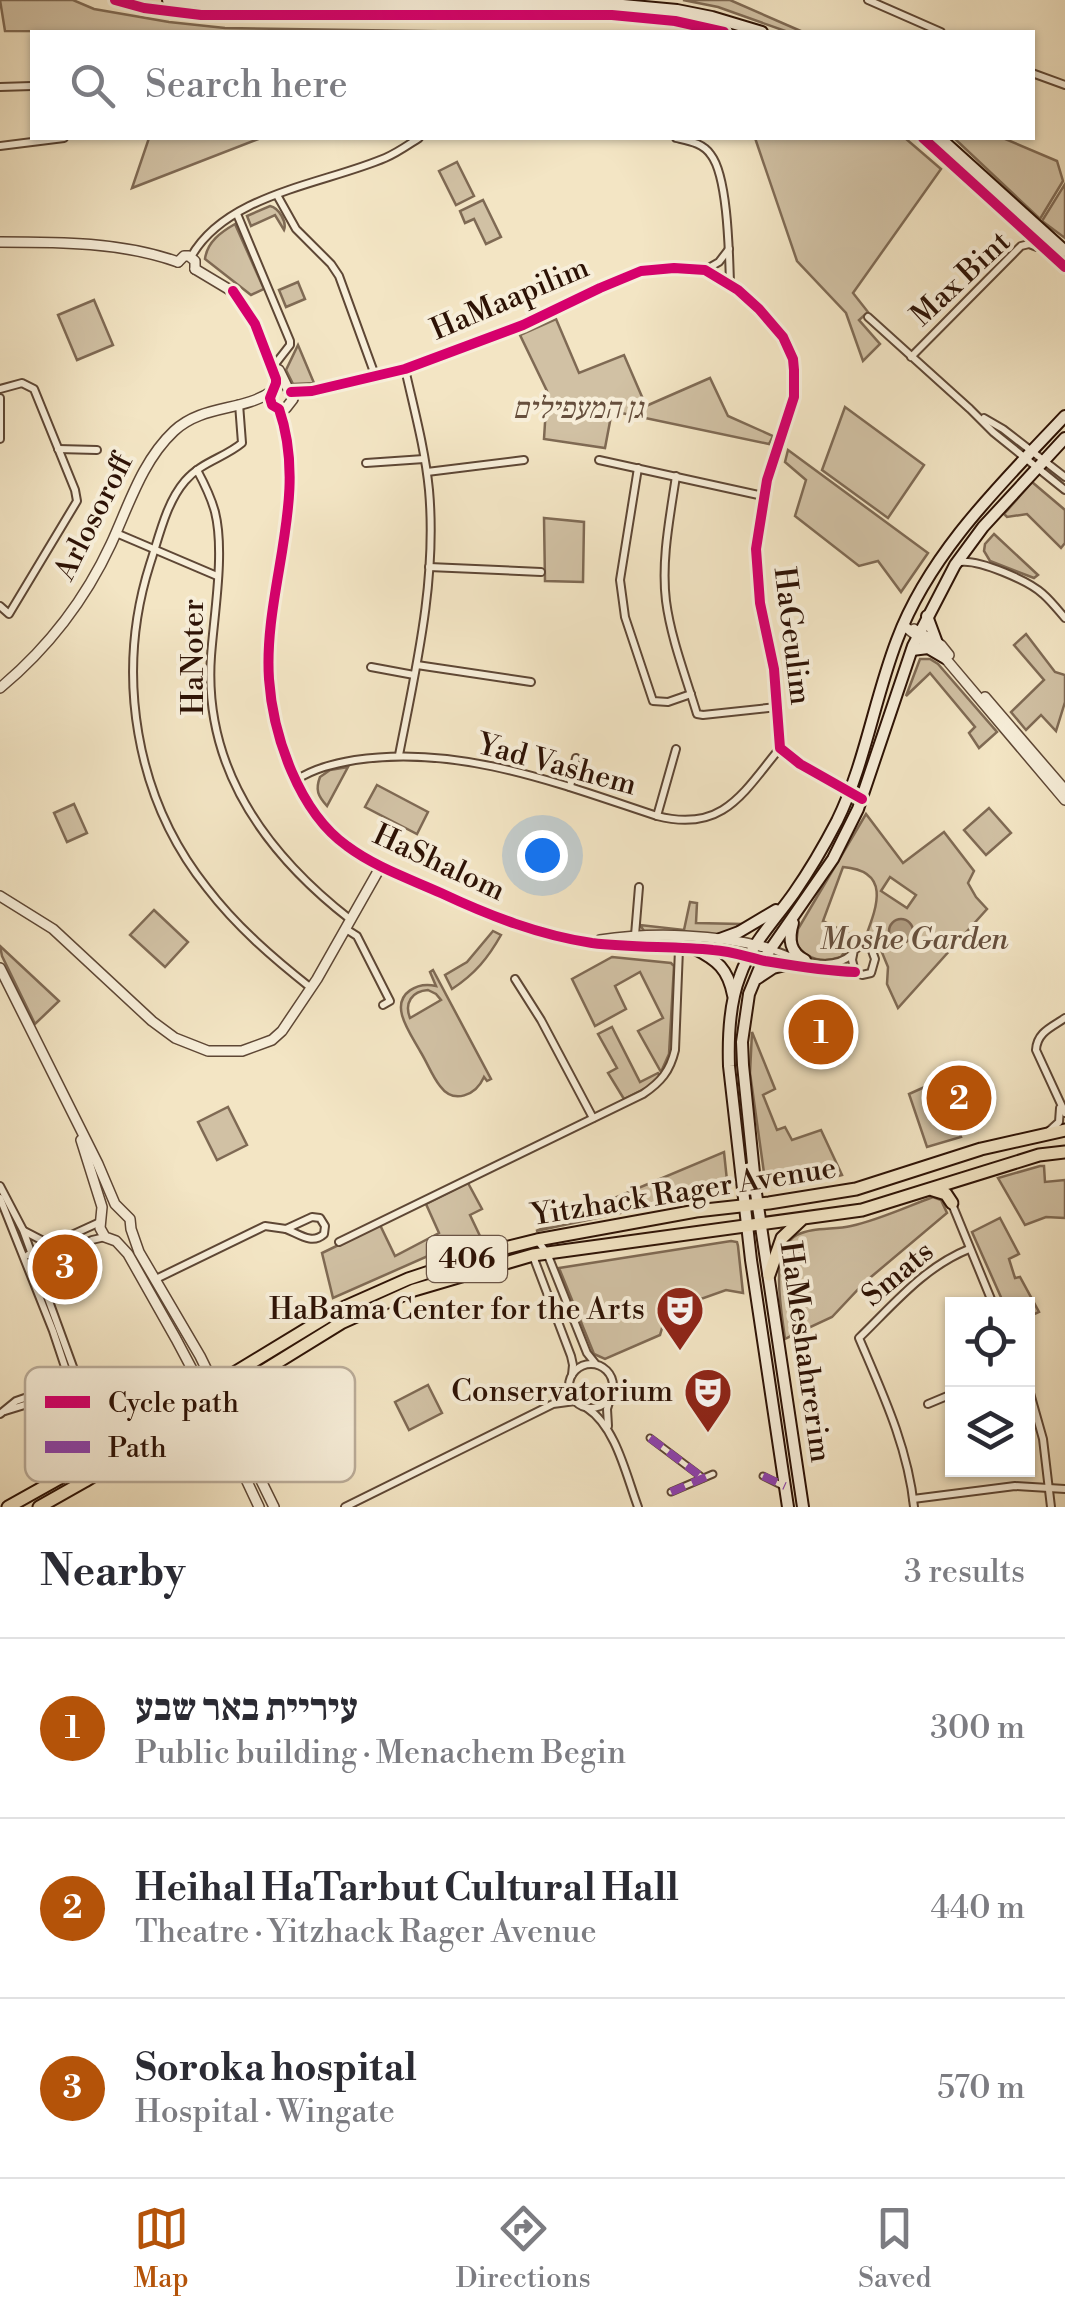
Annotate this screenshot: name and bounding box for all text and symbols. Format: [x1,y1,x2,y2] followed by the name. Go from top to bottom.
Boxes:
[30,30,1035,140] search box
[65,58,120,113] icon: search
[145,62,348,109] text: Search here
[903,223,1019,335] street label: Max Bint
[425,249,595,349] street label: HaMaapilim
[512,390,645,428] park label: גן המעפילים
[45,446,143,588] street label: Arlosoroff
[765,565,819,707] street label: HaGeulim
[175,599,213,715] street label: HaNoter
[471,725,641,804] street label: Yad Vashem
[367,816,511,910] street label: HaShalom
[517,830,568,881] your location
[820,921,1009,959] park label: Moshe Garden
[788,994,854,1070] pin: 1
[926,1060,992,1136] pin: 2
[527,1149,839,1235] street label: Yitzhack Rager Avenue
[32,1230,98,1304] pin: 3
[854,1233,942,1315] street label: Smats
[427,1236,507,1282] road number: 406
[771,1239,839,1465] street label: HaMeshahrerim
[654,1284,706,1352] theatre icon: HaBama Center for the Arts
[269,1291,645,1329] place label: HaBama Center for the Arts
[945,1297,1035,1477] map controls
[945,1297,1035,1387] button: locate
[682,1366,734,1434] theatre icon: Conservatorium
[25,1367,355,1482] legend
[451,1373,673,1411] place label: Conservatorium
[108,1386,239,1421] text: Cycle path
[945,1387,1035,1477] button: layers
[108,1431,167,1466] text: Path
[40,1546,185,1599] text: Nearby
[904,1552,1025,1592] text: 3 results
[135,1685,358,1732] text: עיריית באר שבע
[65,1708,80,1748] text: 1
[930,1708,1025,1748] text: 300 m
[135,1733,626,1773] text: Public building · Menachem Begin
[135,1865,679,1912] text: Heihal HaTarbut Cultural Hall
[62,1888,83,1928] text: 2
[930,1888,1025,1928] text: 440 m
[135,1912,597,1952] text: Theatre · Yitzhack Rager Avenue
[135,2045,417,2092] text: Soroka hospital
[63,2068,82,2108] text: 3
[937,2068,1025,2108] text: 570 m
[135,2092,395,2132] text: Hospital · Wingate
[134,2201,189,2296] tab: Map
[456,2201,591,2296] tab: Directions
[858,2201,931,2296] tab: Saved

